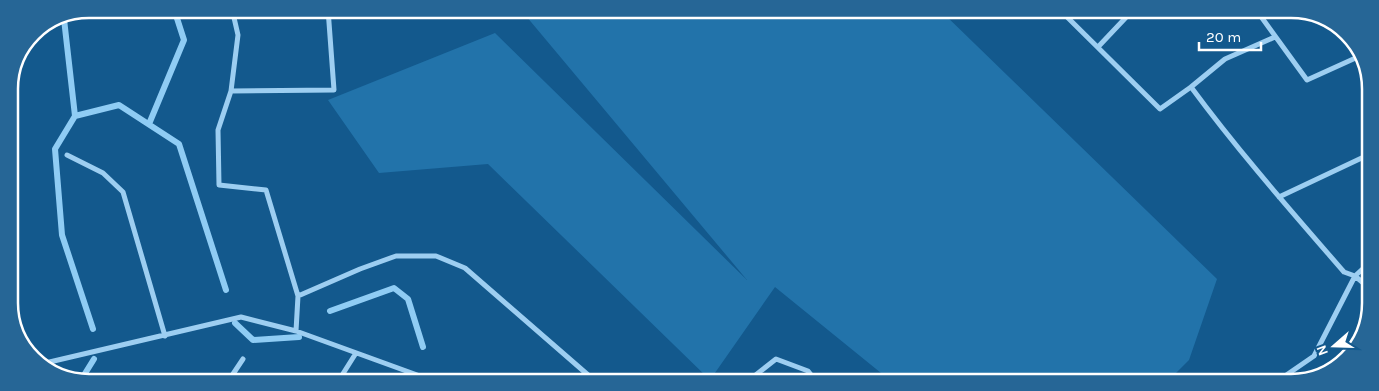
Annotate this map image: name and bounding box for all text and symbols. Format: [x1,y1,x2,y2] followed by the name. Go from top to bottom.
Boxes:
[1199,20,1262,52] scale bar
[1206,28,1241,46] text: 20 m
[1309,321,1359,371] north arrow
[1313,343,1332,358] text: N

